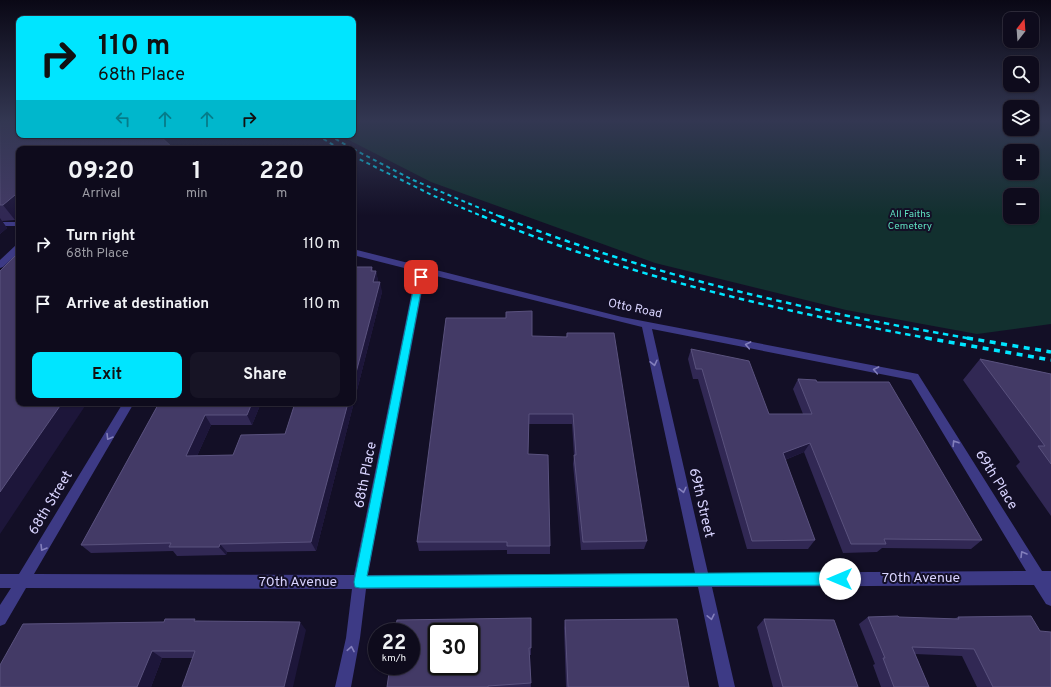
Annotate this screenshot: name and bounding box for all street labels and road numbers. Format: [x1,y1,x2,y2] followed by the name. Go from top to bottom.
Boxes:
[607,295,663,323] street label: Otto Road
[351,440,381,510] street label: 68th Place
[971,447,1021,513] street label: 69th Place
[685,467,717,539] street label: 69th Street
[25,468,77,538] street label: 68th Street
[882,570,960,587] street label: 70th Avenue
[259,574,337,591] street label: 70th Avenue

